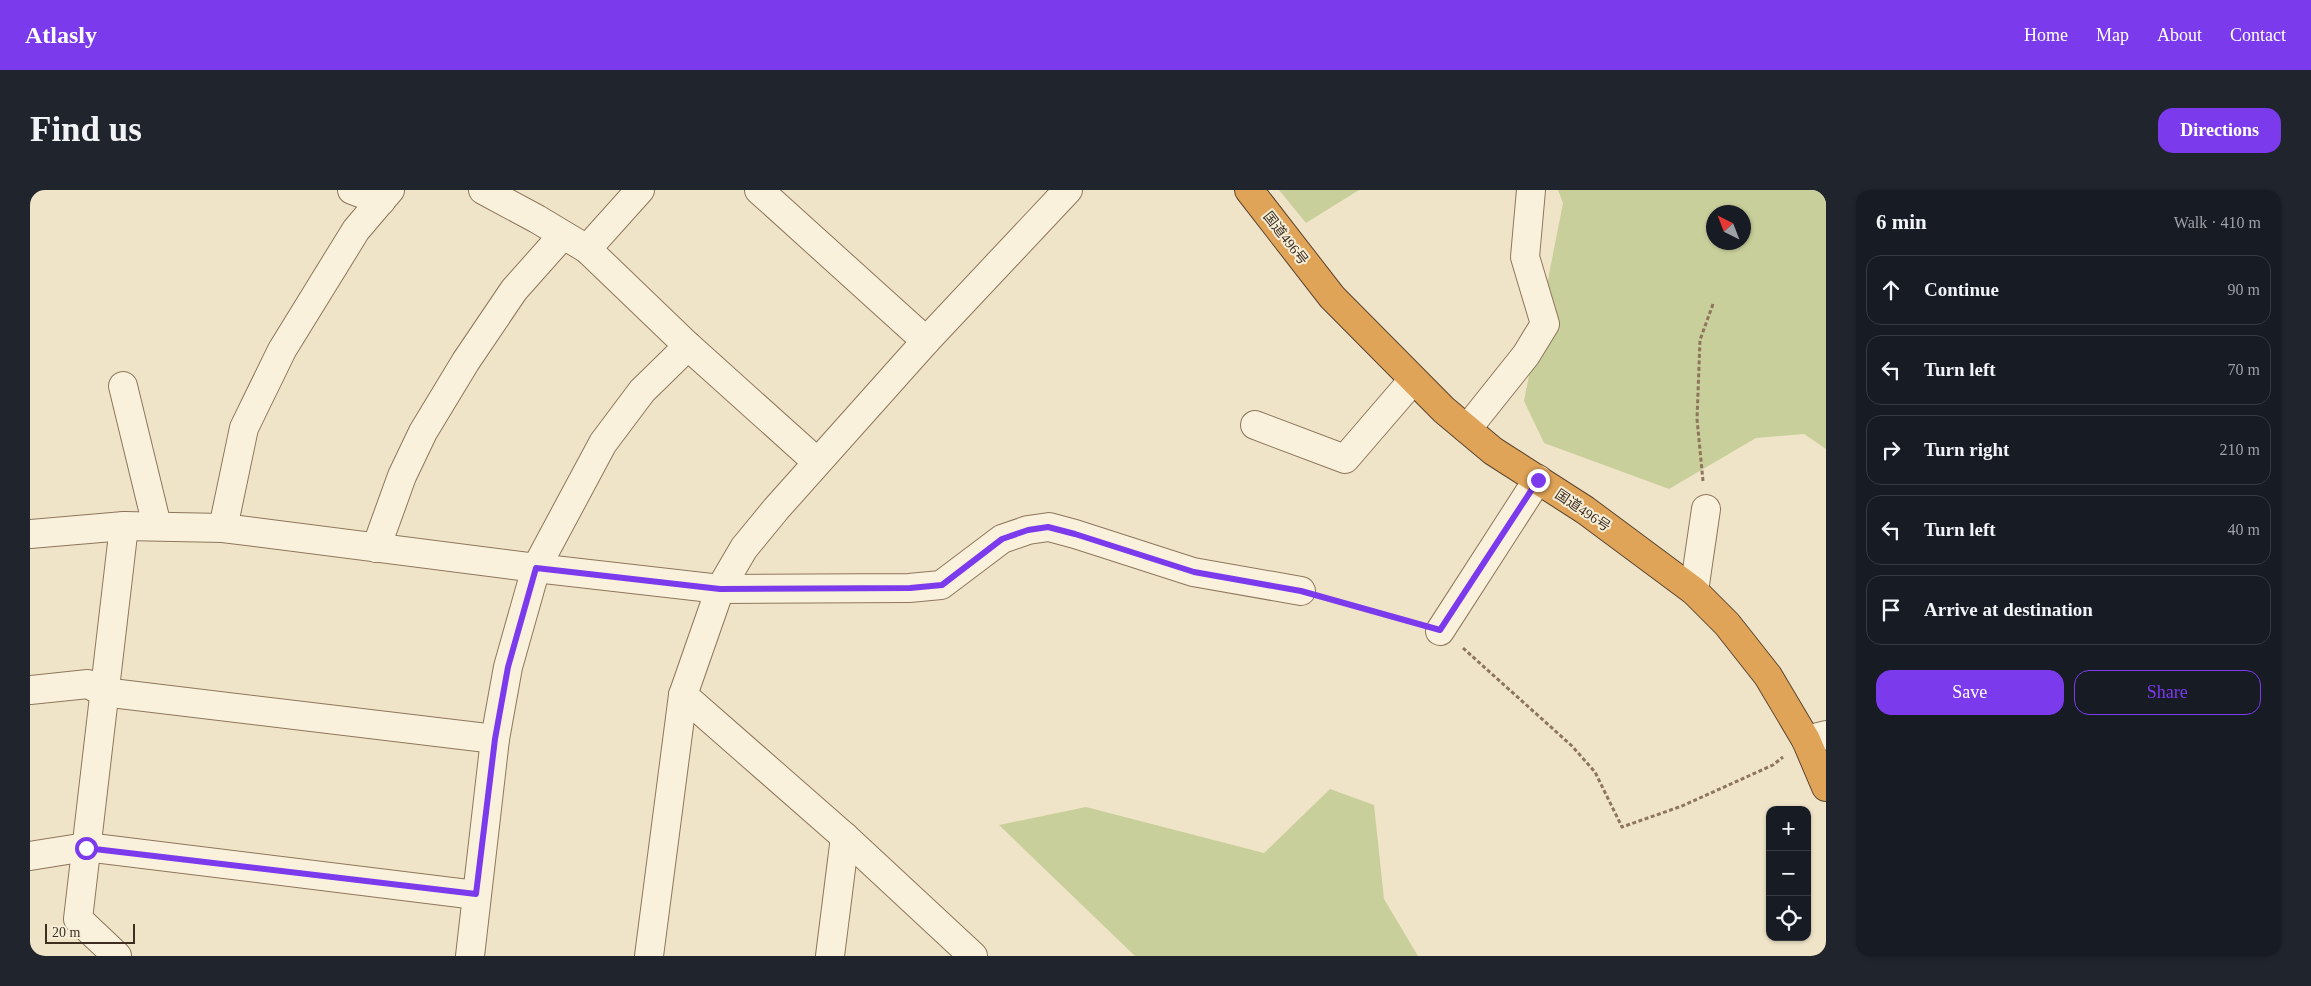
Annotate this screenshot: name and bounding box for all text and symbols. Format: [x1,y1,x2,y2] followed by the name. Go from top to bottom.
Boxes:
[25,22,97,48] text: Atlasly
[2024,25,2068,45] text: Home
[2096,25,2129,45] text: Map
[2157,25,2202,45] text: About
[2230,25,2286,45] text: Contact
[2158,108,2281,153] button: Directions
[30,110,142,149] text: Find us
[1706,205,1751,250] north arrow
[1260,209,1311,268] street label: 国道496号
[1876,210,1927,234] text: 6 min
[2174,214,2261,231] text: Walk · 410 m
[1877,276,1905,304] icon: ahead
[1924,279,1999,300] text: Continue
[2228,281,2260,298] text: 90 m
[1877,356,1905,384] icon: left
[1924,359,1996,380] text: Turn left
[2228,361,2260,378] text: 70 m
[1877,436,1905,464] icon: right
[1924,439,2009,460] text: Turn right
[2220,441,2260,458] text: 210 m
[1527,469,1550,492] route end
[1552,487,1613,534] street label: 国道496号
[1877,516,1905,544] icon: left
[1924,519,1996,540] text: Turn left
[2228,521,2260,538] text: 40 m
[1877,596,1905,624] icon: arrive
[1924,599,2093,620] text: Arrive at destination
[1876,670,2064,715] button: Save
[2074,670,2261,715] button: Share
[1766,806,1811,941] map controls
[1766,806,1811,851] button: +
[75,837,98,860] route start
[1766,851,1811,896] button: −
[1766,896,1811,941] button: locate
[45,921,135,944] scale bar
[52,925,80,940] text: 20 m

